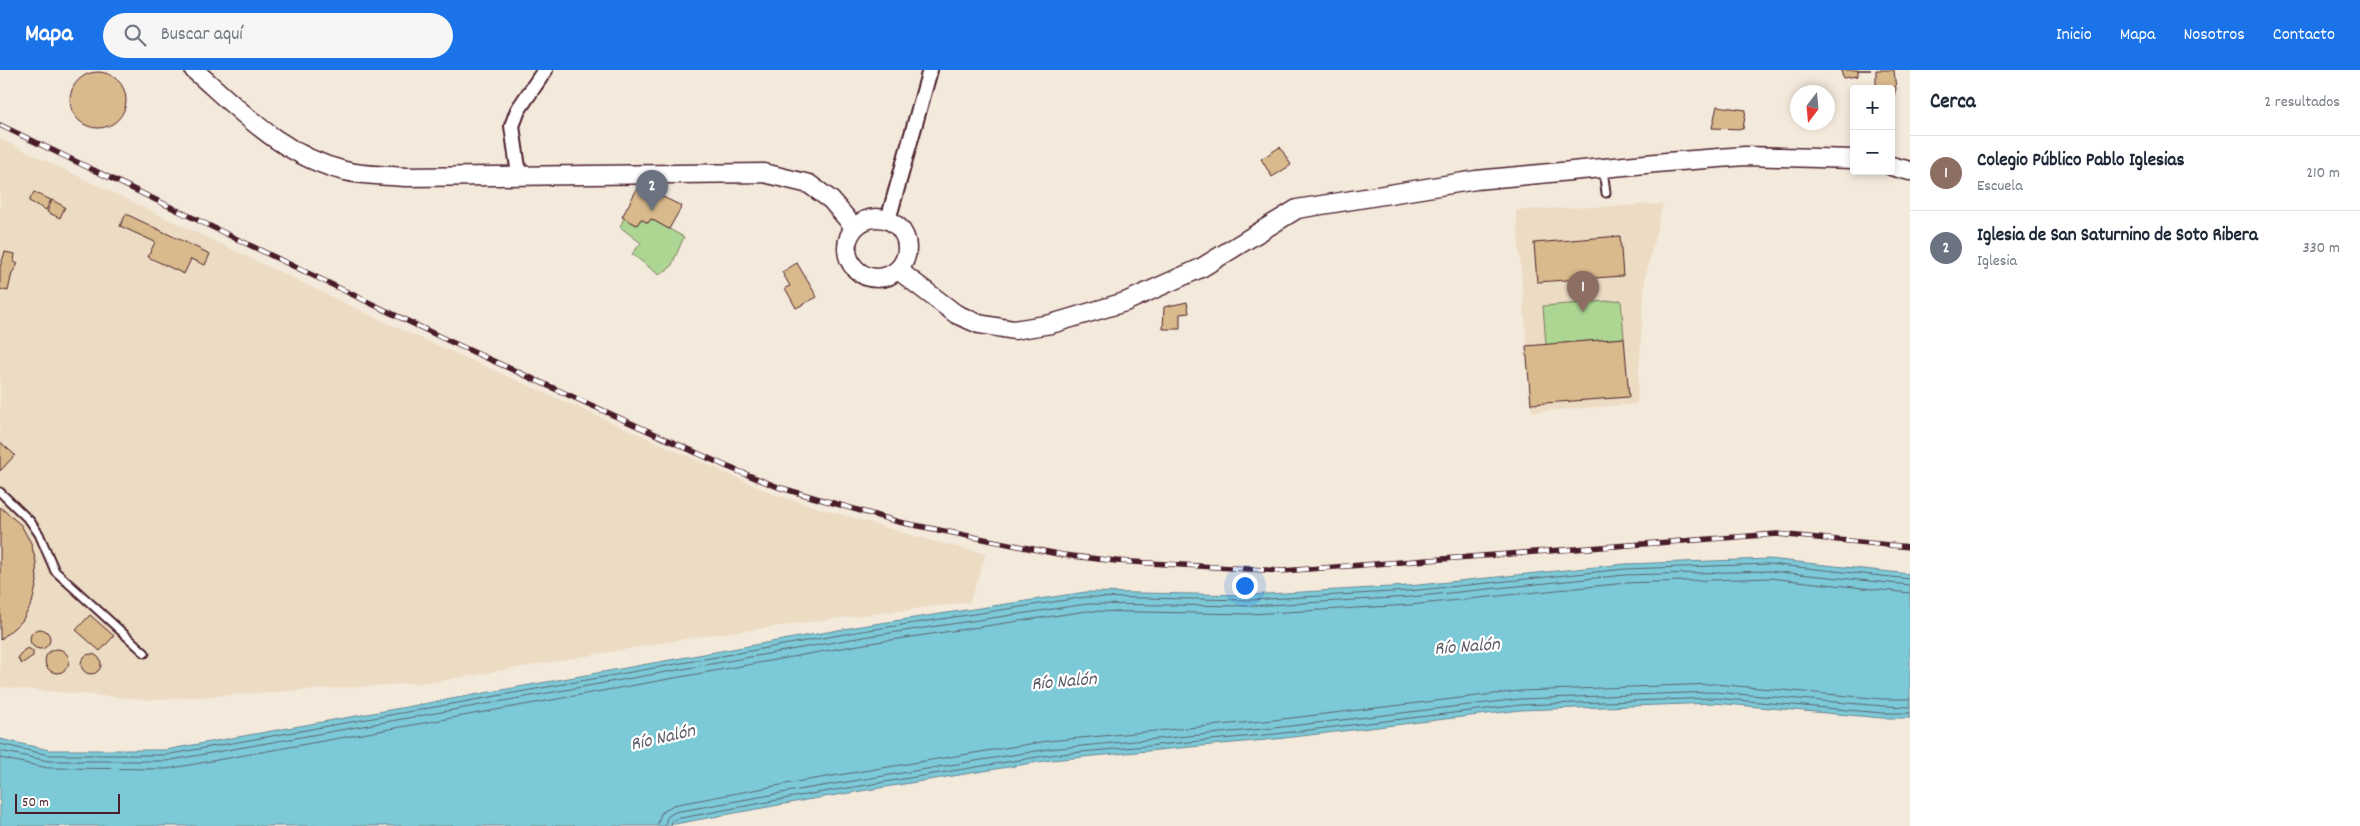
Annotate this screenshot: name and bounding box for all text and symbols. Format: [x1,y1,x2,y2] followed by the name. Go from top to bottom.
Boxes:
[103,13,453,58] search box
[25,18,73,52] text: Mapa
[121,21,149,49] icon: search
[161,22,243,49] text: Buscar aquí
[2056,23,2092,48] text: Inicio
[2120,23,2155,48] text: Mapa
[2183,23,2245,48] text: Nosotros
[2273,23,2335,48] text: Contacto
[1790,85,1835,130] north arrow
[1850,85,1895,175] map controls
[1850,85,1895,130] button: +
[1930,88,1976,118] text: Cerca
[2264,91,2340,114] text: 2 resultados
[1850,130,1895,175] button: −
[1977,148,2184,175] text: Colegio Público Pablo Iglesias
[1944,162,1948,185] text: 1
[2306,162,2340,185] text: 210 m
[636,170,668,211] pin: 2
[1977,175,2023,198] text: Escuela
[1977,223,2258,250] text: Iglesia de San Saturnino de Soto Ribera
[1943,237,1950,260] text: 2
[2302,237,2340,260] text: 330 m
[1977,250,2017,273] text: Iglesia
[1567,271,1599,312] pin: 1
[1232,573,1258,599] your location
[1433,632,1502,664] water label: Río Nalón
[1030,667,1099,699] water label: Río Nalón
[628,718,699,760] water label: Río Nalón
[15,791,120,814] scale bar
[22,793,49,813] text: 50 m

